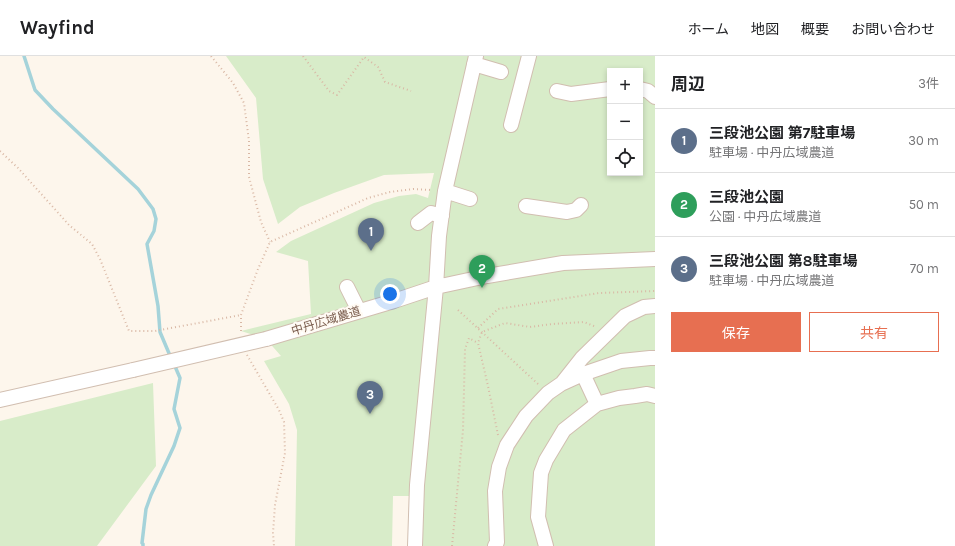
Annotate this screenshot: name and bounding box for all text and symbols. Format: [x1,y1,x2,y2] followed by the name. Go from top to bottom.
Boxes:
[20,17,95,39] text: Wayfind
[687,21,729,38] text: ホーム
[751,21,779,38] text: 地図
[801,21,829,38] text: 概要
[851,21,935,38] text: お問い合わせ
[607,68,643,176] map controls
[607,68,643,104] button: +
[671,74,705,94] text: 周辺
[918,76,939,91] text: 3件
[607,104,643,140] button: −
[709,124,855,142] text: 三段池公園 第7駐車場
[682,133,686,148] text: 1
[908,133,939,148] text: 30 m
[607,140,643,176] button: locate
[709,145,835,160] text: 駐車場 · 中丹広域農道
[709,188,784,206] text: 三段池公園
[680,197,688,212] text: 2
[909,197,939,212] text: 50 m
[709,209,822,224] text: 公園 · 中丹広域農道
[358,218,384,251] pin: 1
[709,252,858,270] text: 三段池公園 第8駐車場
[469,255,495,288] pin: 2
[680,261,688,276] text: 3
[910,261,939,276] text: 70 m
[709,273,835,288] text: 駐車場 · 中丹広域農道
[380,284,400,304] your location
[290,304,362,338] street label: 中丹広域農道
[671,312,801,352] button: 保存
[809,312,939,352] button: 共有
[357,381,383,414] pin: 3

